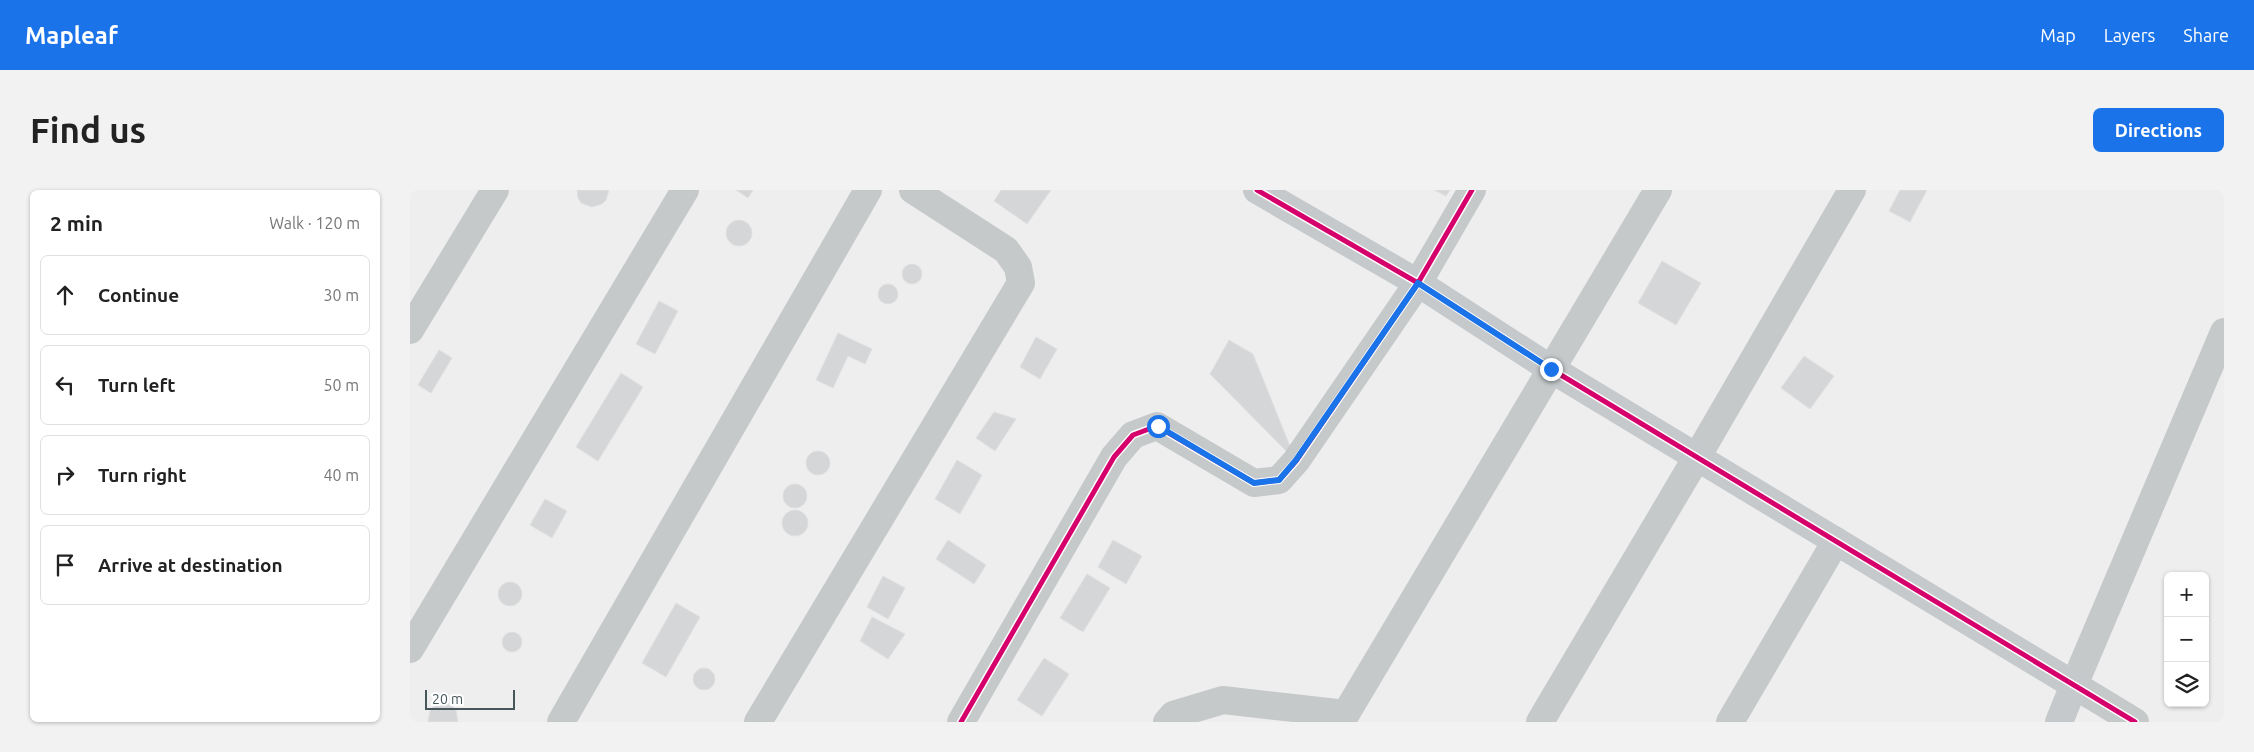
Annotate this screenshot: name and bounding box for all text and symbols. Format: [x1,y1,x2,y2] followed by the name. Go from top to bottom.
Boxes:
[25,22,118,49] text: Mapleaf
[2040,25,2076,45] text: Map
[2104,25,2155,45] text: Layers
[2183,25,2229,45] text: Share
[2093,108,2224,152] button: Directions
[30,110,146,150] text: Find us
[50,211,103,235] text: 2 min
[269,214,360,232] text: Walk · 120 m
[51,281,79,309] icon: ahead
[98,284,179,306] text: Continue
[323,286,359,304] text: 30 m
[1540,358,1563,381] route end
[51,371,79,399] icon: left
[98,374,176,396] text: Turn left
[323,376,359,394] text: 50 m
[1147,415,1170,438] route start
[51,461,79,489] icon: right
[98,464,186,486] text: Turn right
[323,466,359,484] text: 40 m
[51,551,79,579] icon: arrive
[98,554,283,576] text: Arrive at destination
[2164,572,2209,707] map controls
[2164,572,2209,617] button: +
[2164,617,2209,662] button: −
[2164,662,2209,707] button: layers
[425,687,515,710] scale bar
[432,691,463,707] text: 20 m

